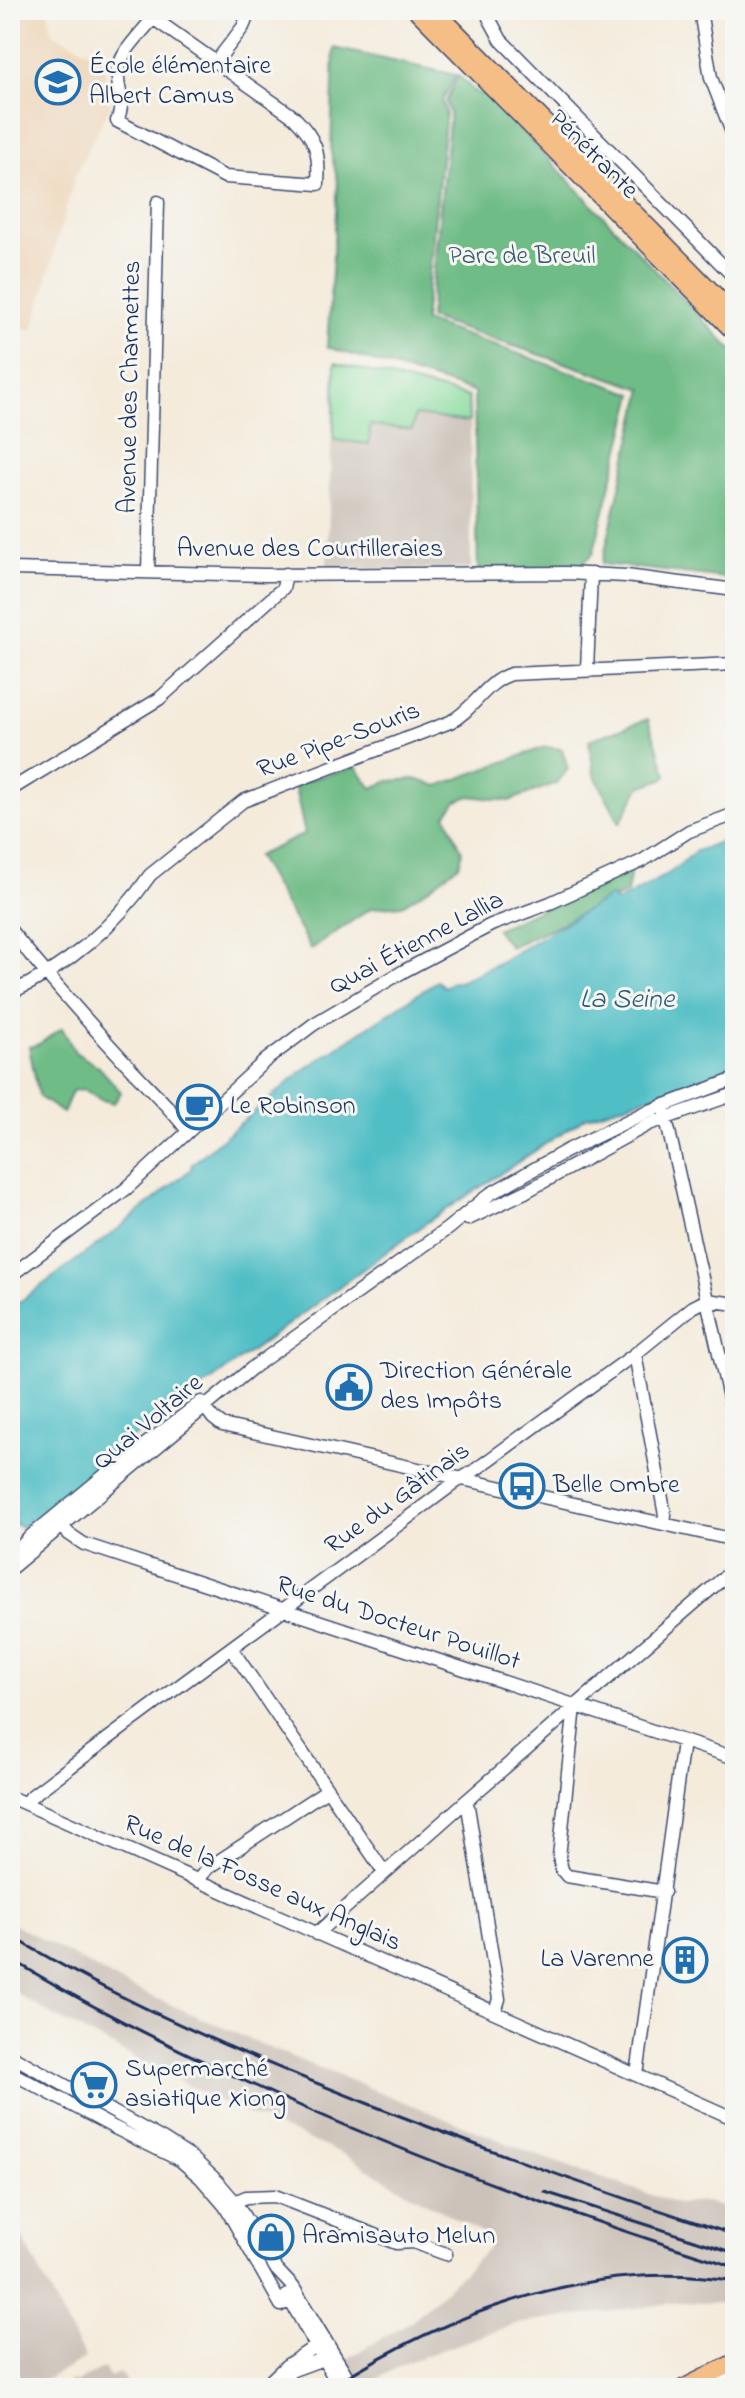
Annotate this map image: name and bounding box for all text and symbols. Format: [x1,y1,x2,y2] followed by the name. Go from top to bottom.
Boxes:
[89,48,271,116] place label: École élémentaire Albert Camus
[34,58,82,106] school or university icon: École élémentaire Albert Camus
[539,101,647,209] street label: Pénétrante
[448,238,596,276] park label: Parc de Breuil
[110,260,152,514] street label: Avenue des Charmettes
[177,531,443,569] street label: Avenue des Courtilleraies
[252,692,426,790] street label: Rue Pipe-Souris
[323,882,511,1006] street label: Quai Étienne Lallia
[580,980,676,1021] water label: La Seine
[175,1083,223,1131] cafe icon: Le Robinson
[230,1088,356,1126] place label: Le Robinson
[379,1353,572,1421] place label: Direction Générale des Impôts
[325,1363,373,1411] public building icon: Direction Générale des Impôts
[86,1365,213,1480] street label: Quai Voltaire
[317,1433,479,1565] street label: Rue du Gâtinais
[498,1462,546,1510] bus stop icon: Belle Ombre
[552,1467,680,1505] place label: Belle Ombre
[271,1567,525,1681] street label: Rue du Docteur Pouillot
[117,1806,407,1962] street label: Rue de la Fosse aux Anglais
[661,1936,709,1984] building icon: La Varenne
[541,1941,654,1979] place label: La Varenne
[125,2051,286,2119] place label: Supermarché asiatique Xiong
[70,2061,118,2109] supermarket icon: Supermarché asiatique Xiong
[247,2213,295,2261] shop icon: Aramisauto Melun
[302,2218,495,2256] place label: Aramisauto Melun

